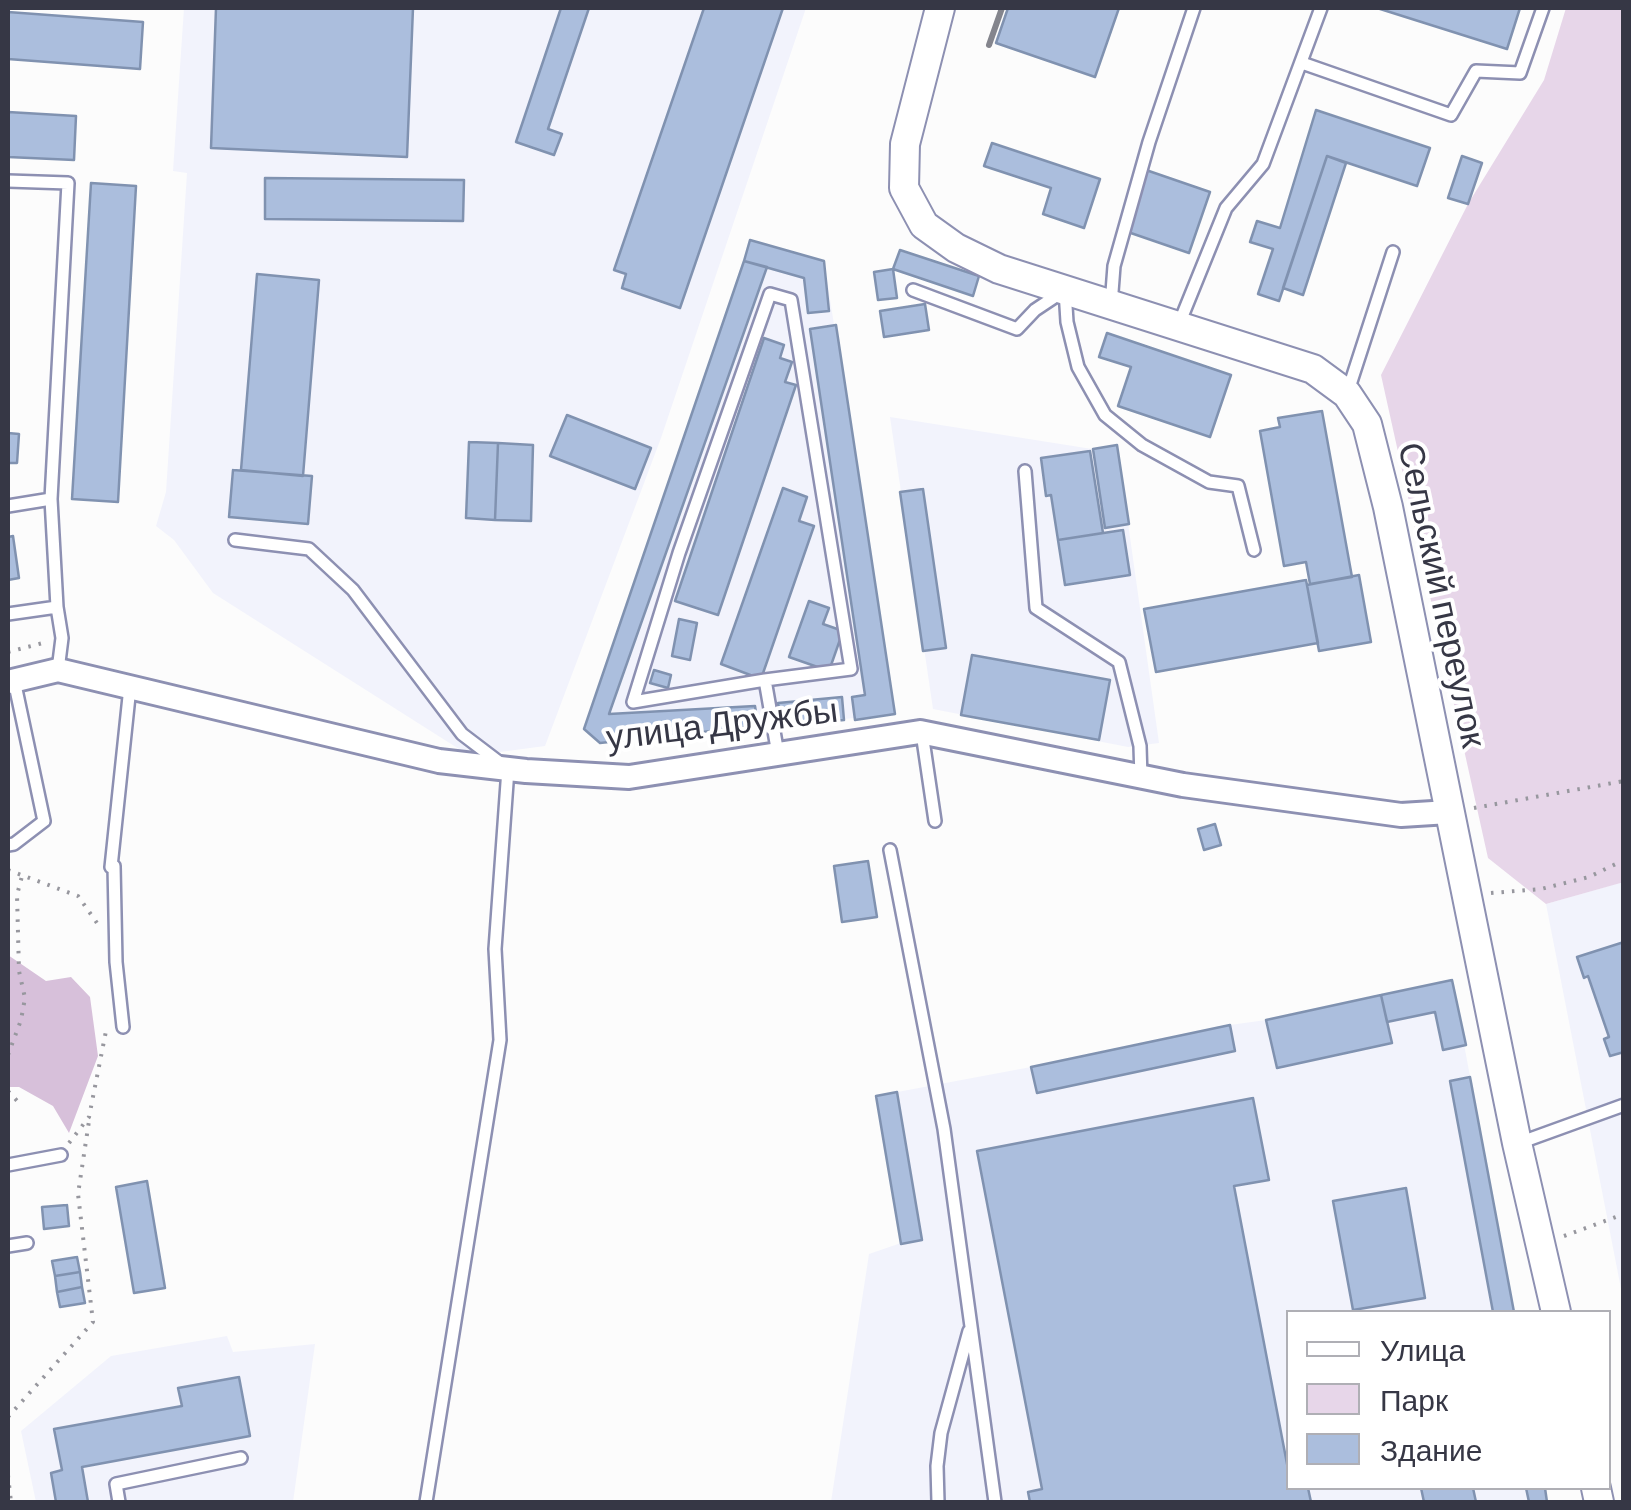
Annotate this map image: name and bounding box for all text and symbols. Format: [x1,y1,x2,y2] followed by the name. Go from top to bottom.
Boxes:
[1389,439,1495,751] street label: Сельский переулок
[604,689,840,759] street label: улица Дружбы
[1286,1310,1611,1490] legend
[1380,1331,1465,1367] text: Улица
[1380,1381,1448,1417] text: Парк
[1380,1431,1482,1467] text: Здание

